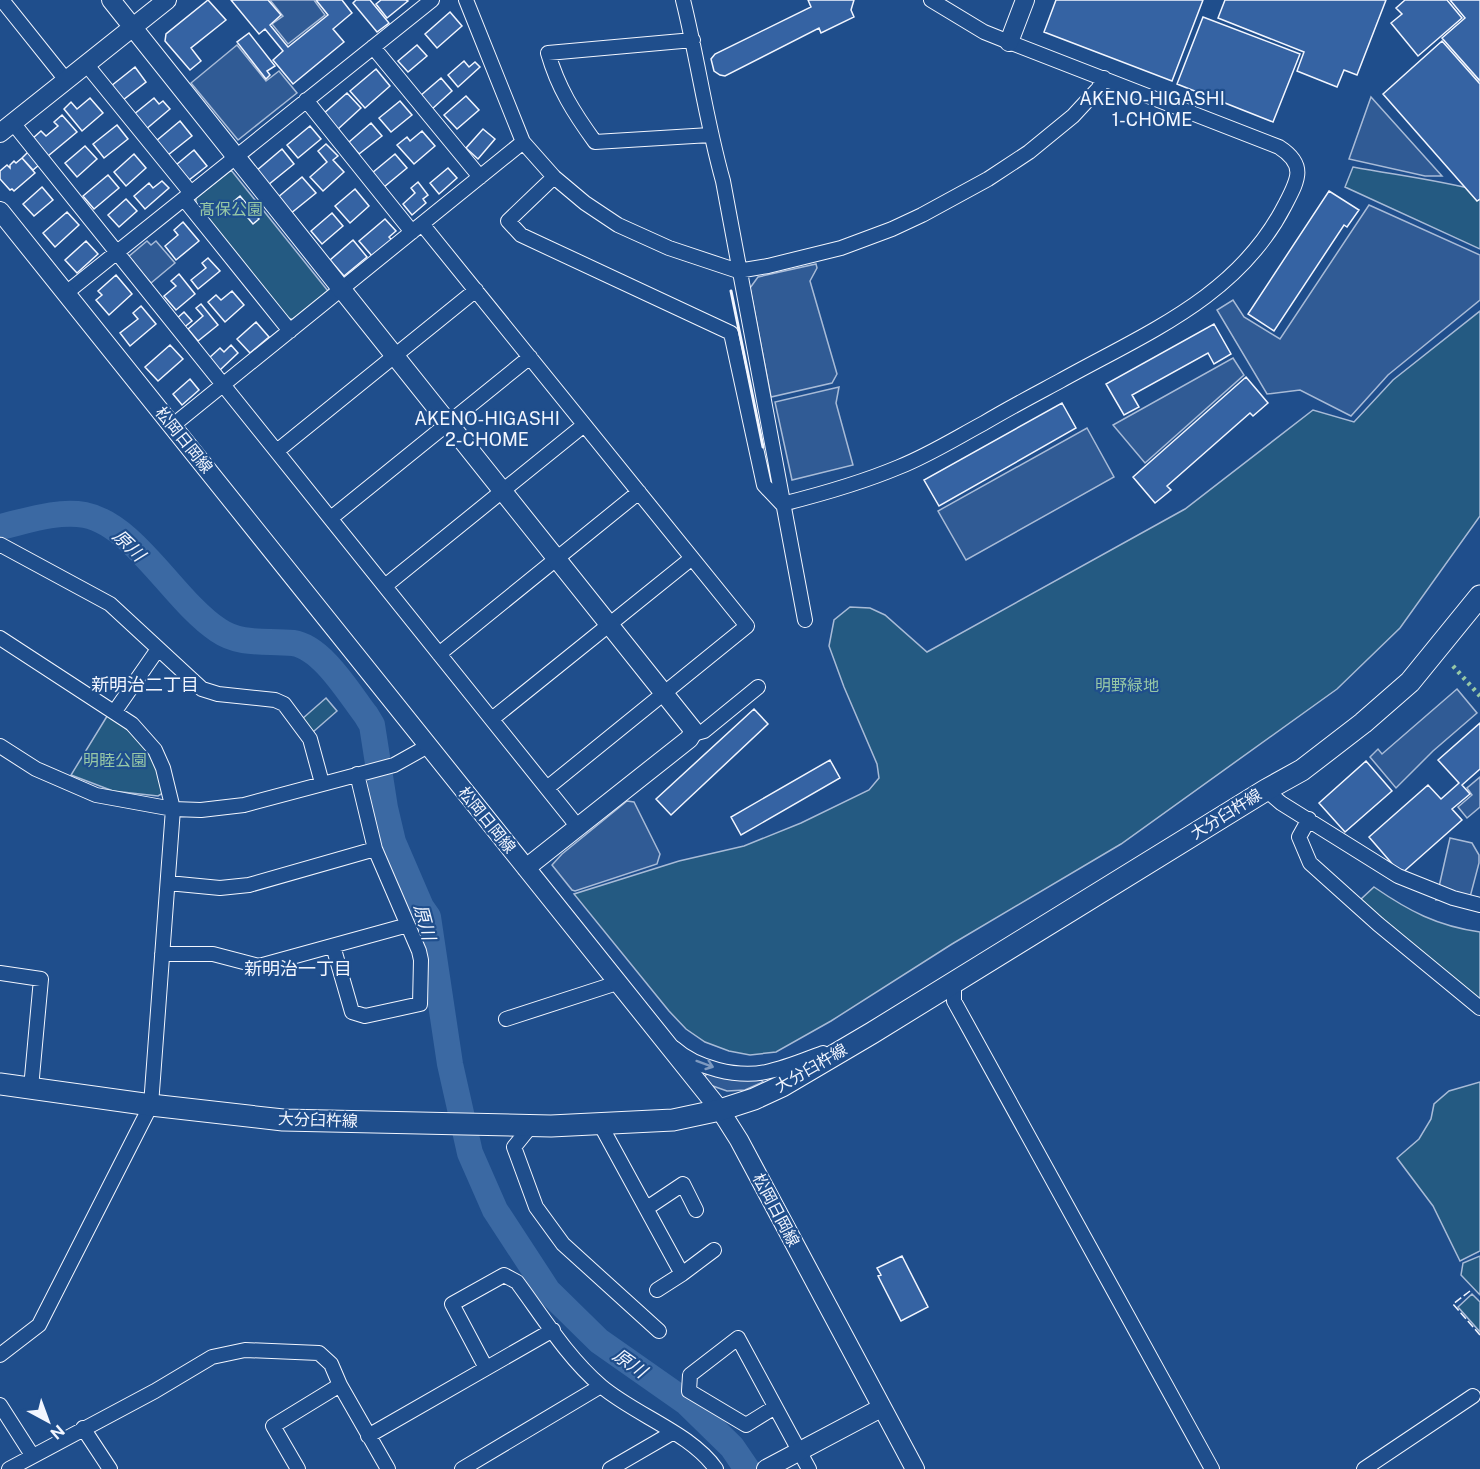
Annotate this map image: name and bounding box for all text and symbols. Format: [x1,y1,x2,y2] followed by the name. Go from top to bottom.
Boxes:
[1079,88,1225,130] district label: AKENO-HIGASHI 1-CHOME
[199,200,263,219] park label: 髙保公園
[151,403,217,477] street label: 松岡日岡線
[414,408,560,450] district label: AKENO-HIGASHI 2-CHOME
[109,525,151,566] water label: 原川
[91,674,199,695] district label: 新明治二丁目
[1095,676,1159,695] park label: 明野緑地
[83,751,147,770] park label: 明睦公園
[454,783,520,857] street label: 松岡日岡線
[1187,785,1265,843] street label: 大分臼杵線
[410,902,440,944] water label: 原川
[244,958,352,979] district label: 新明治一丁目
[772,1040,850,1096] street label: 大分臼杵線
[695,1060,714,1071] one-way arrow
[278,1109,358,1131] street label: 大分臼杵線
[749,1170,803,1250] street label: 松岡日岡線
[609,1344,652,1383] water label: 原川
[18,1391,78,1451] north arrow
[47,1421,68,1443] text: N

